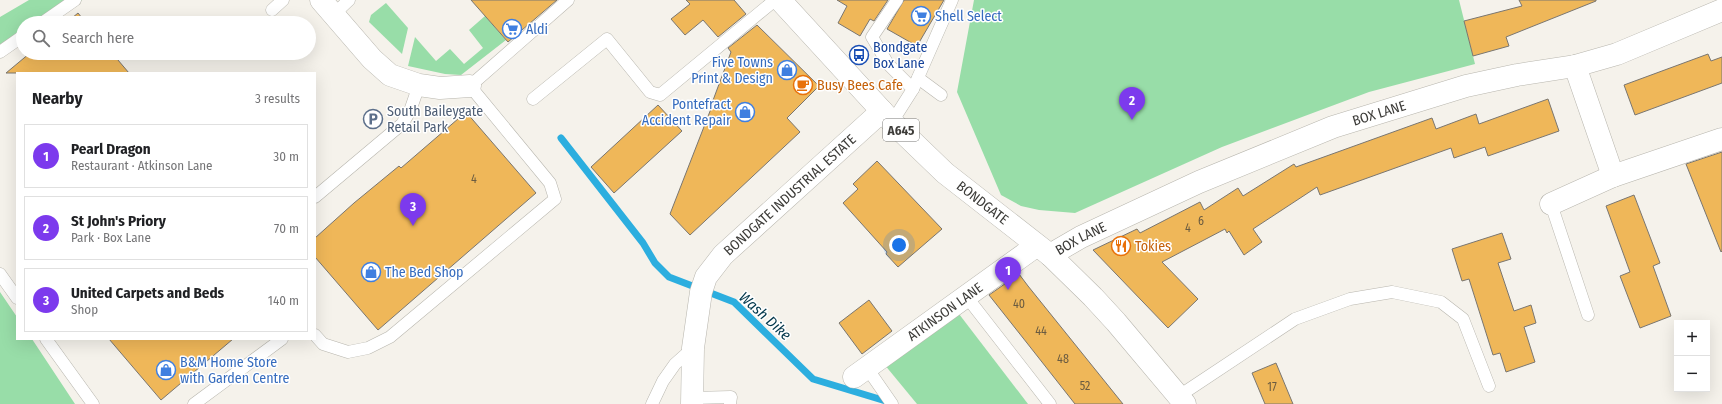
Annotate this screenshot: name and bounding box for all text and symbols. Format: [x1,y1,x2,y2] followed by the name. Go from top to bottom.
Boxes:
[910,5,932,27] supermarket icon: Shell Select
[935,8,1002,25] place label: Shell Select
[16,16,316,60] search box
[501,18,523,40] supermarket icon: Aldi
[526,21,548,38] place label: Aldi
[30,27,52,49] icon: search
[62,29,134,47] text: Search here
[873,39,927,72] place label: Bondgate Box Lane
[848,44,870,66] bus stop icon: Bondgate Box Lane
[691,54,773,87] place label: Five Towns Print & Design
[776,59,798,81] shop icon: Five Towns Print & Design
[792,74,814,96] cafe icon: Busy Bees Cafe
[817,77,903,94] place label: Busy Bees Cafe
[1119,87,1145,120] pin: 2
[32,88,83,109] text: Nearby
[255,91,300,106] text: 3 results
[642,96,731,129] place label: Pontefract Accident Repair
[1350,97,1408,130] street label: BOX LANE
[734,101,756,123] shop icon: Pontefract Accident Repair
[387,103,483,136] place label: South Baileygate Retail Park
[362,108,384,130] parking icon: South Baileygate Retail Park
[883,119,919,141] road number: A645
[720,131,860,259] street label: BONDGATE INDUSTRIAL ESTATE
[71,140,151,158] text: Pearl Dragon
[43,149,49,164] text: 1
[273,149,299,164] text: 30 m
[71,158,213,173] text: Restaurant · Atkinson Lane
[471,172,477,186] house number: 4
[953,177,1012,229] street label: BONDGATE
[400,193,426,226] pin: 3
[71,212,166,230] text: St John's Priory
[1198,214,1204,228] house number: 6
[1052,218,1109,259] street label: BOX LANE
[43,221,49,236] text: 2
[274,221,299,236] text: 70 m
[1185,221,1191,235] house number: 4
[71,230,151,245] text: Park · Box Lane
[889,235,909,255] your location
[1110,235,1132,257] restaurant icon: Tokies
[1135,238,1171,255] place label: Tokies
[995,257,1021,290] pin: 1
[360,261,382,283] shop icon: The Bed Shop
[385,264,464,281] place label: The Bed Shop
[904,279,987,345] street label: ATKINSON LANE
[71,284,224,302] text: United Carpets and Beds
[735,288,795,344] water label: Wash Dike
[43,293,49,308] text: 3
[268,293,299,308] text: 140 m
[1013,297,1025,311] house number: 40
[71,302,98,317] text: Shop
[1674,320,1710,392] map controls
[1674,320,1710,356] button: +
[1035,324,1047,338] house number: 44
[1057,352,1069,366] house number: 48
[180,354,290,387] place label: B&M Home Store with Garden Centre
[1674,356,1710,392] button: −
[155,359,177,381] shop icon: B&M Home Store with Garden Centre
[1080,379,1090,393] house number: 52
[1267,380,1277,394] house number: 17

